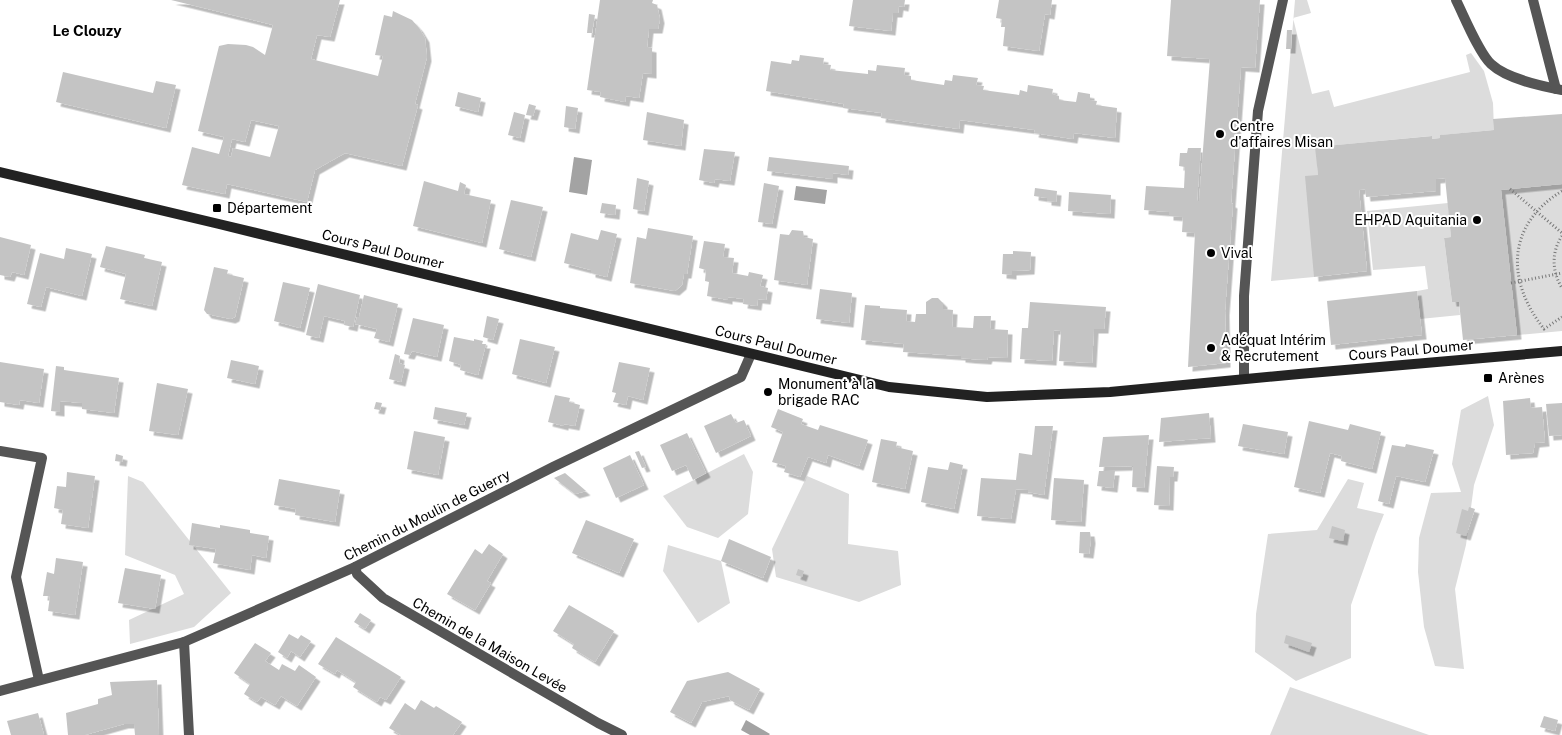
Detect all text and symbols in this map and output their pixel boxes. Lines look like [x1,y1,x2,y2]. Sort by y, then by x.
district label: Le Clouzy [52,22,122,39]
place label: Centre d'affaires Misan [1230,118,1333,150]
marker: Centre d'affaires Misan [1214,128,1226,140]
place label: Département [227,200,312,216]
marker: Département [211,202,223,214]
place label: EHPAD Aquitania [1354,212,1467,228]
marker: EHPAD Aquitania [1471,214,1483,226]
street label: Cours Paul Doumer [320,226,446,272]
place label: Vival [1221,245,1253,261]
marker: Vival [1205,247,1217,259]
street label: Cours Paul Doumer [713,322,839,368]
place label: Adéquat Intérim & Recrutement [1221,332,1326,364]
street label: Cours Paul Doumer [1348,337,1474,363]
marker: Adéquat Intérim & Recrutement [1205,342,1217,354]
place label: Arènes [1498,370,1544,386]
marker: Arènes [1482,372,1494,384]
place label: Monument à la brigade RAC [778,376,874,408]
marker: Monument à la brigade RAC [762,386,774,398]
street label: Chemin du Moulin de Guerry [341,466,513,564]
street label: Chemin de la Maison Levée [410,594,570,696]

